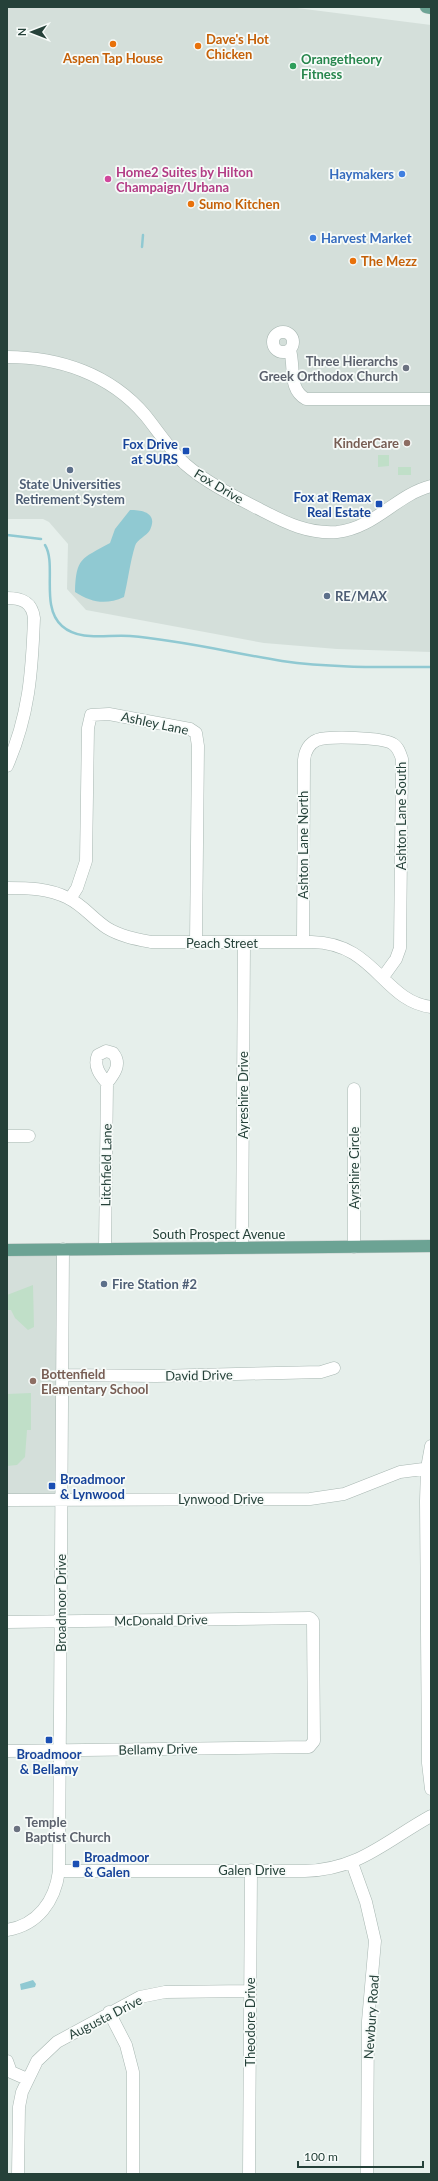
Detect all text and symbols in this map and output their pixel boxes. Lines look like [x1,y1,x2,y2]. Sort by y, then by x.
north arrow [12,12,52,52]
text: N [15,28,28,36]
place label: Dave's Hot Chicken [206,31,269,62]
marker: Aspen Tap House [108,39,118,49]
marker: Dave's Hot Chicken [193,41,203,51]
place label: Aspen Tap House [62,50,163,66]
place label: Orangetheory Fitness [301,51,382,82]
marker: Orangetheory Fitness [288,61,298,71]
place label: Home2 Suites by Hilton Champaign/Urbana [116,164,253,195]
place label: Haymakers [329,166,394,182]
marker: Haymakers [397,169,407,179]
marker: Home2 Suites by Hilton Champaign/Urbana [103,174,113,184]
place label: Sumo Kitchen [199,196,280,212]
marker: Sumo Kitchen [186,199,196,209]
place label: Harvest Market [321,230,412,246]
marker: Harvest Market [308,233,318,243]
place label: The Mezz [361,253,417,269]
marker: The Mezz [348,256,358,266]
place label: Three Hierarchs Greek Orthodox Church [259,353,398,384]
marker: Three Hierarchs Greek Orthodox Church [401,363,411,373]
place label: KinderCare [333,435,399,451]
place label: Fox Drive at SURS [123,436,178,467]
marker: KinderCare [402,438,412,448]
marker: Fox Drive at SURS [181,446,191,456]
marker: State Universities Retirement System [65,465,75,475]
street label: Fox Drive [191,465,247,507]
place label: State Universities Retirement System [15,476,125,507]
place label: Fox at Remax Real Estate [293,489,371,520]
marker: Fox at Remax Real Estate [374,499,384,509]
place label: RE/MAX [335,588,387,604]
marker: RE/MAX [322,591,332,601]
street label: Ashley Lane [120,708,190,738]
street label: Ashton Lane South [393,762,409,870]
street label: Ashton Lane North [295,791,311,899]
street label: Peach Street [186,935,258,951]
street label: Ayreshire Drive [235,1051,251,1139]
street label: Litchfield Lane [97,1123,115,1207]
street label: Ayrshire Circle [346,1127,362,1209]
street label: South Prospect Avenue [153,1226,286,1242]
place label: Fire Station #2 [112,1276,197,1292]
marker: Fire Station #2 [99,1279,109,1289]
place label: Bottenfield Elementary School [41,1366,149,1397]
street label: David Drive [165,1366,233,1384]
marker: Bottenfield Elementary School [28,1376,38,1386]
place label: Broadmoor & Lynwood [60,1471,125,1502]
marker: Broadmoor & Lynwood [47,1481,57,1491]
street label: Lynwood Drive [178,1491,264,1507]
street label: Broadmoor Drive [53,1554,69,1652]
street label: McDonald Drive [114,1611,208,1629]
marker: Broadmoor & Bellamy [44,1735,54,1745]
street label: Bellamy Drive [118,1740,198,1758]
place label: Broadmoor & Bellamy [16,1746,82,1777]
place label: Temple Baptist Church [25,1814,111,1845]
marker: Temple Baptist Church [12,1824,22,1834]
place label: Broadmoor & Galen [84,1849,149,1880]
marker: Broadmoor & Galen [71,1859,81,1869]
street label: Galen Drive [218,1862,286,1878]
street label: Newbury Road [360,1974,382,2060]
street label: Theodore Drive [242,1977,258,2067]
street label: Augusta Drive [65,1991,145,2043]
scale bar [298,2143,423,2169]
text: 100 m [304,2149,338,2164]

